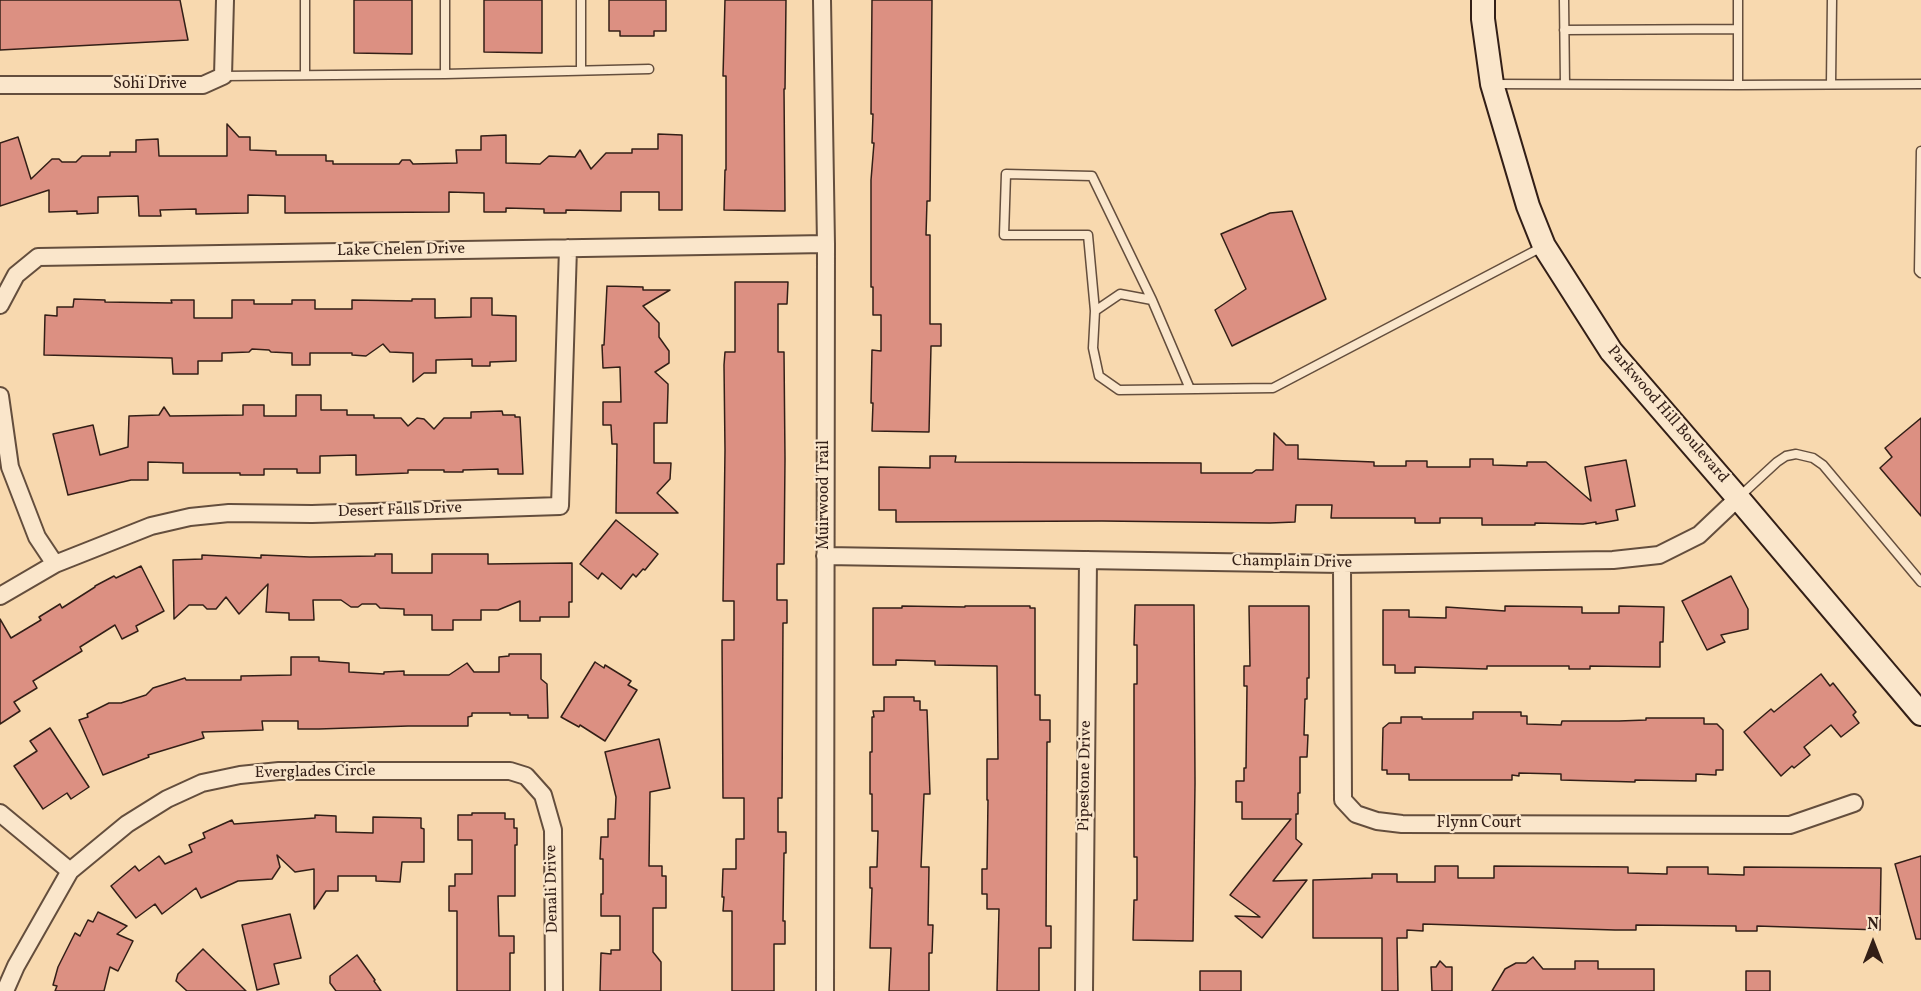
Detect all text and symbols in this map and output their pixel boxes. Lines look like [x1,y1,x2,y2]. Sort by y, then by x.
street label: Sohi Drive [113,75,187,95]
street label: Lake Chelen Drive [337,240,465,262]
street label: Parkwood Hill Boulevard [1602,342,1732,488]
street label: Muirwood Trail [815,440,835,550]
street label: Desert Falls Drive [338,499,462,523]
street label: Champlain Drive [1232,552,1352,574]
street label: Pipestone Drive [1075,720,1097,832]
street label: Everglades Circle [254,762,376,784]
street label: Flynn Court [1436,814,1522,834]
street label: Denali Drive [543,845,563,933]
north arrow [1843,913,1903,973]
text: N [1867,914,1879,936]

